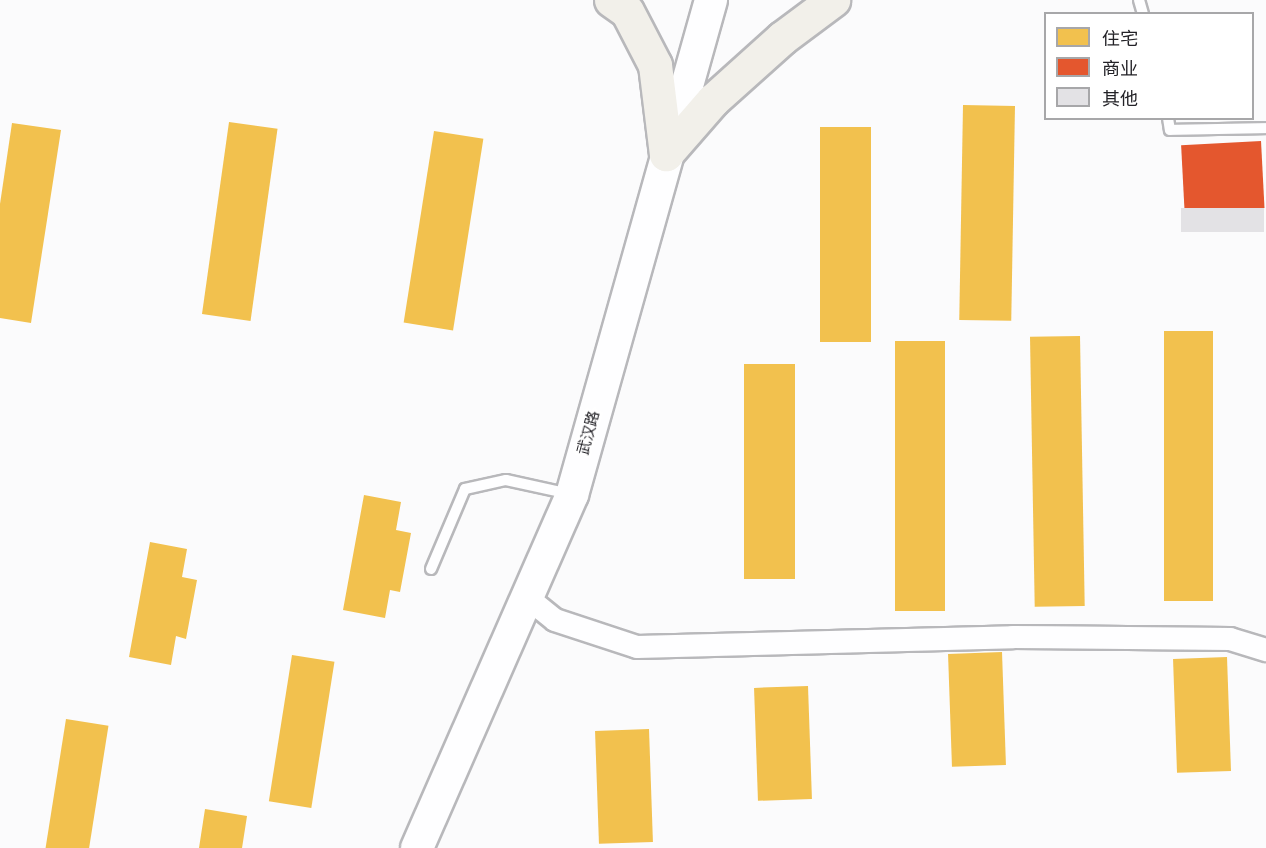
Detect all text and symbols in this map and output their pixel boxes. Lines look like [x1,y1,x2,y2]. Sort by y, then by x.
legend [1044,12,1254,120]
text: 住宅 [1102,28,1138,50]
text: 商业 [1102,58,1138,80]
text: 其他 [1102,88,1138,110]
street label: 武汉路 [574,409,604,457]

